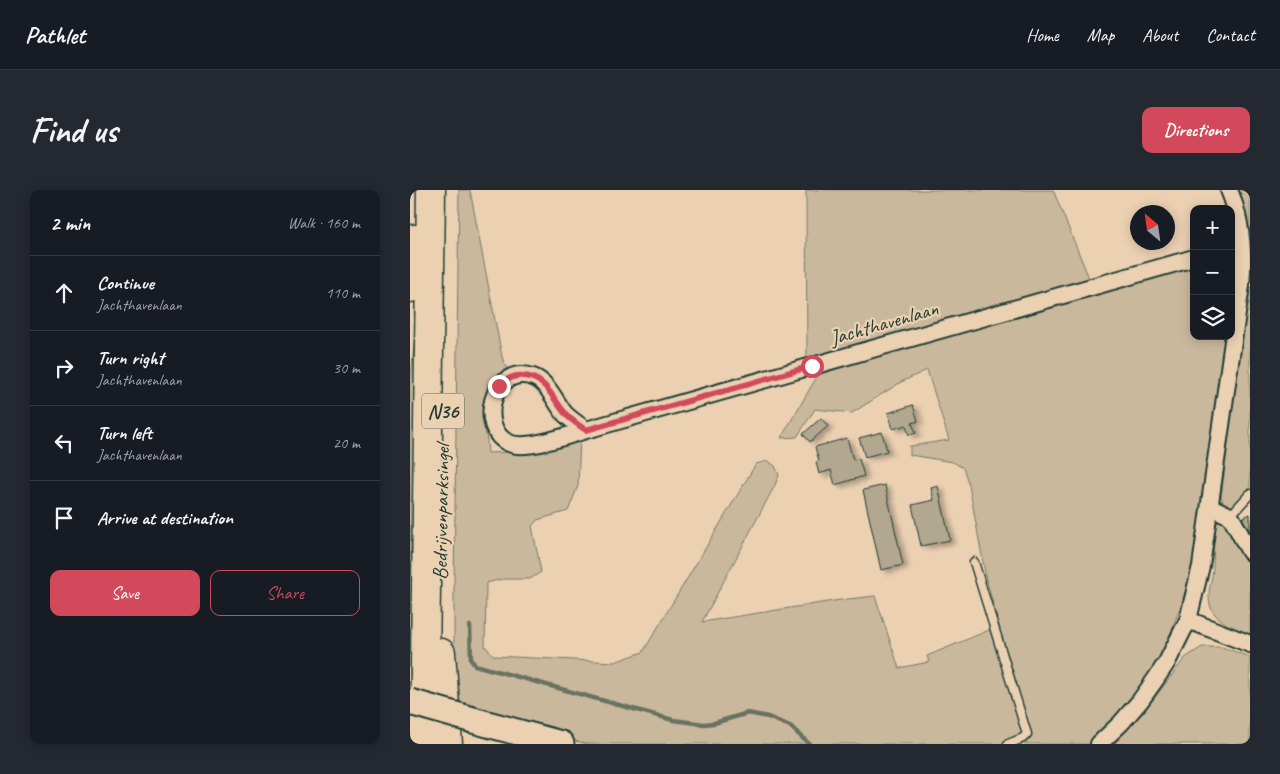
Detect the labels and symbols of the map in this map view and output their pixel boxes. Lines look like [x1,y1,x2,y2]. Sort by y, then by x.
north arrow [1130,205,1175,250]
street label: Jachthavenlaan [826,295,942,351]
route start [801,355,824,378]
route end [488,375,511,398]
road number: N36 [422,394,464,428]
street label: Bedrijvenparksingel [427,440,455,580]

